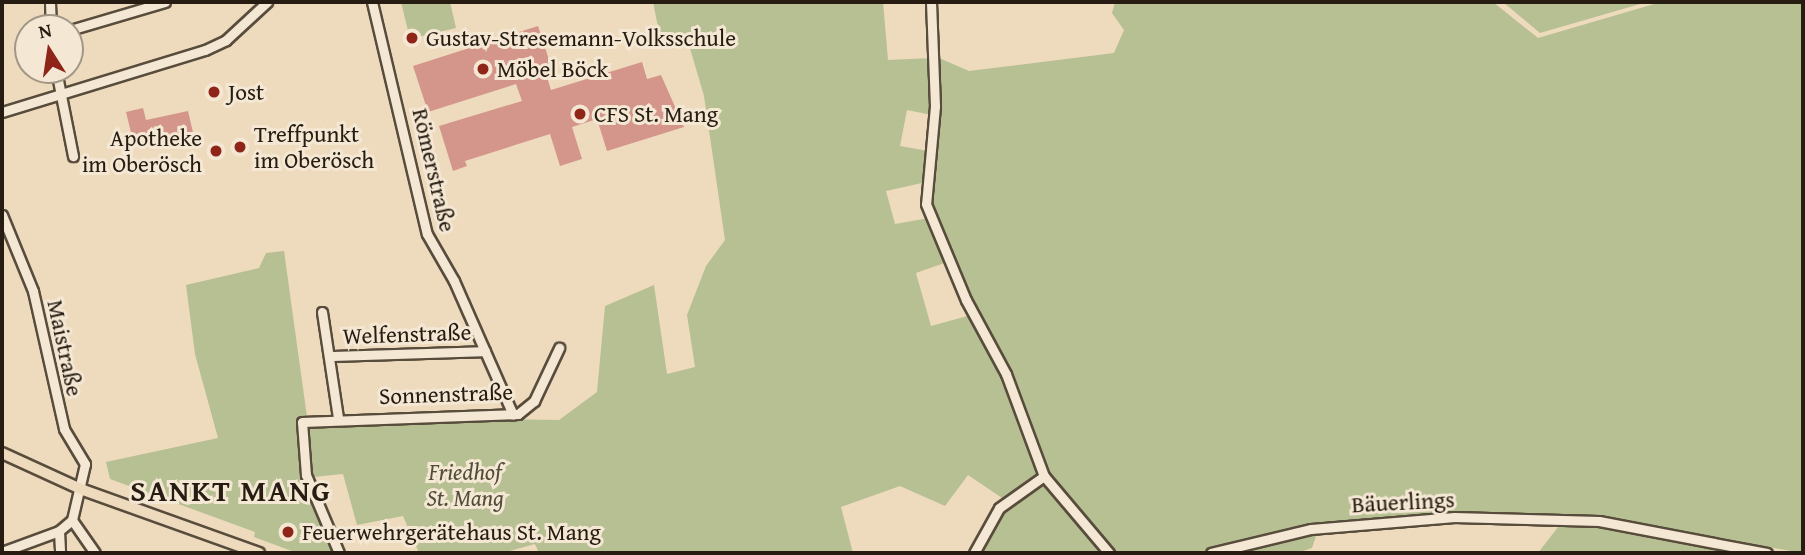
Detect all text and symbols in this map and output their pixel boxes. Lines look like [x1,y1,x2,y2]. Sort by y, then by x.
north arrow [14,14,84,84]
text: N [36,15,54,45]
place label: Gustav-Stresemann-Volksschule [426,24,736,52]
marker: Gustav-Stresemann-Volksschule [404,30,420,46]
place label: Möbel Böck [497,55,608,83]
marker: Möbel Böck [475,61,491,77]
place label: Jost [228,78,264,106]
marker: Jost [206,84,222,100]
place label: CFS St. Mang [594,100,718,128]
street label: Römerstraße [406,106,462,234]
marker: CFS St. Mang [572,106,588,122]
place label: Treffpunkt im Oberösch [254,120,374,174]
place label: Apotheke im Oberösch [82,124,202,178]
marker: Treffpunkt im Oberösch [232,139,248,155]
marker: Apotheke im Oberösch [208,143,224,159]
street label: Maistraße [41,297,89,399]
street label: Welfenstraße [342,318,472,350]
street label: Sonnenstraße [378,378,514,410]
park label: Friedhof St. Mang [426,458,504,512]
district label: SANKT MANG [132,472,330,508]
street label: Bäuerlings [1351,486,1455,518]
place label: Feuerwehrgerätehaus St. Mang [302,518,601,546]
marker: Feuerwehrgerätehaus St. Mang [280,524,296,540]

